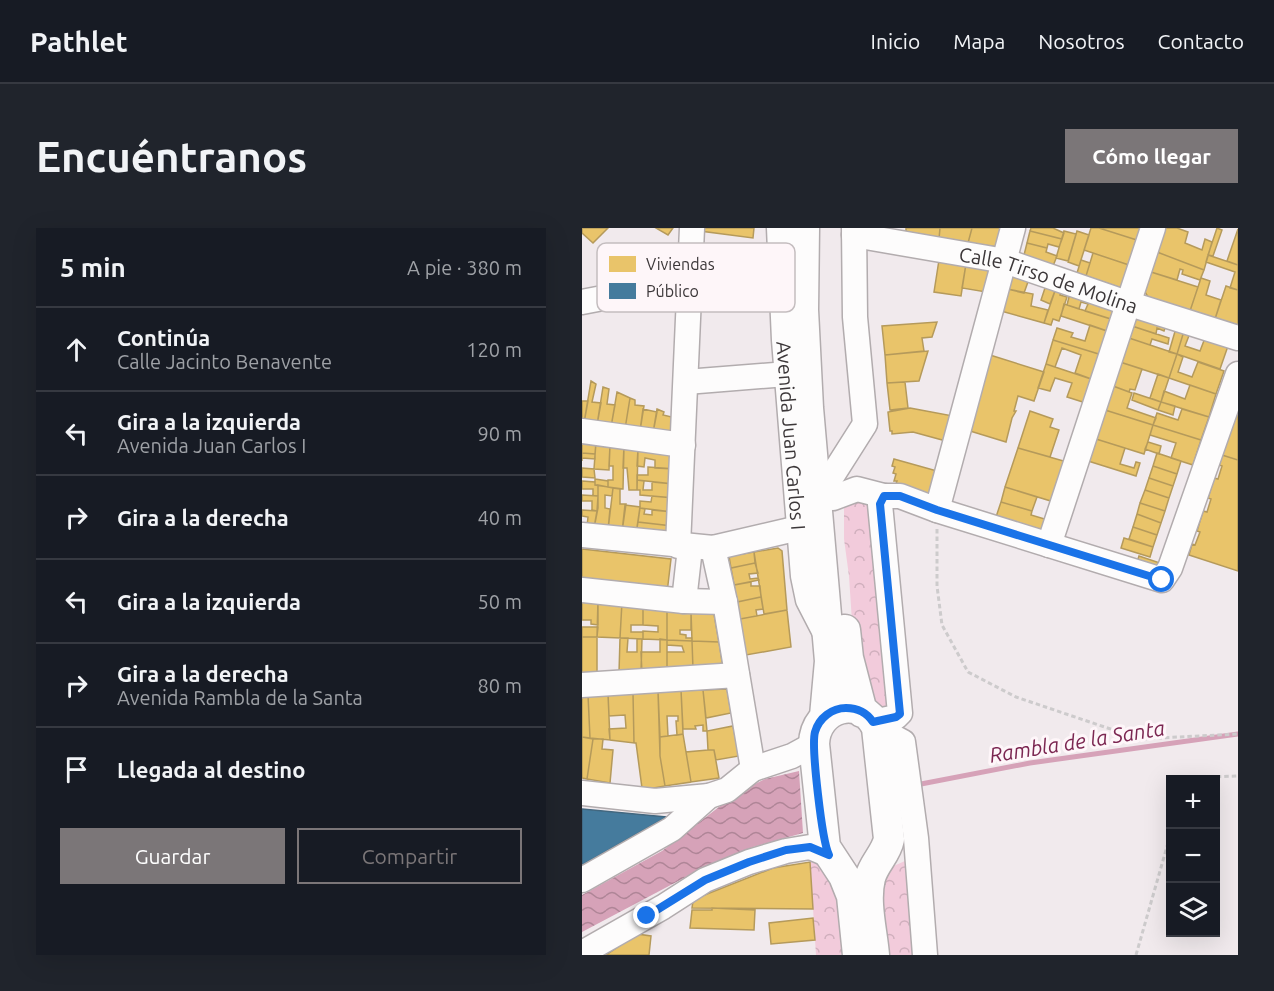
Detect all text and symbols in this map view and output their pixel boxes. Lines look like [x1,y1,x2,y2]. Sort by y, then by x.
text: Pathlet [30,26,128,57]
text: Inicio [871,29,920,53]
text: Mapa [953,29,1005,53]
text: Nosotros [1038,29,1125,53]
text: Contacto [1158,29,1244,53]
button: Cómo llegar [1065,129,1238,183]
text: Encuéntranos [36,133,307,180]
street label: Calle Tirso de Molina [958,242,1141,317]
legend [597,243,795,312]
text: 5 min [60,253,126,282]
text: Viviendas [646,255,715,273]
text: A pie · 380 m [407,256,522,279]
text: Público [646,282,699,300]
text: Continúa [117,325,210,350]
icon: ahead [60,333,93,366]
text: 120 m [466,338,522,361]
street label: Avenida Juan Carlos I [773,340,811,531]
text: Calle Jacinto Benavente [117,350,332,373]
text: Gira a la izquierda [117,409,301,434]
icon: left [60,417,93,450]
text: 90 m [478,422,522,445]
text: Avenida Juan Carlos I [117,434,306,457]
icon: right [60,501,93,534]
text: Gira a la derecha [117,505,289,530]
text: 40 m [478,506,522,529]
route start [1148,566,1174,592]
icon: left [60,585,93,618]
text: Gira a la izquierda [117,589,301,614]
text: 50 m [478,590,522,613]
text: Gira a la derecha [117,661,289,686]
icon: right [60,669,93,702]
text: 80 m [478,674,522,697]
text: Avenida Rambla de la Santa [117,686,363,709]
water label: Rambla de la Santa [988,715,1166,767]
icon: arrive [60,753,93,786]
text: Llegada al destino [117,757,305,782]
map controls [1166,775,1220,937]
button: + [1166,775,1220,829]
button: Guardar [60,828,285,884]
button: Compartir [297,828,522,884]
button: − [1166,829,1220,883]
button: layers [1166,883,1220,937]
route end [633,902,659,928]

